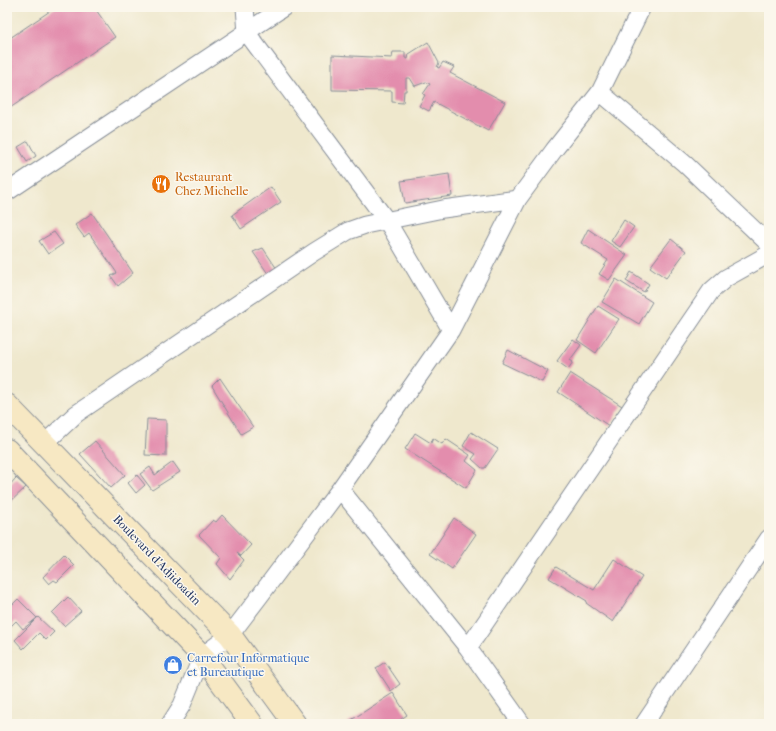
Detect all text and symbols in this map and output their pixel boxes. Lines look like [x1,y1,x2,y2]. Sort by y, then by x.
place label: Restaurant Chez Michelle [175,170,248,198]
restaurant icon: Restaurant Chez Michelle [150,173,172,195]
street label: Boulevard d'Adjidoadin [110,512,204,608]
place label: Carrefour Informatique et Bureautique [187,651,310,679]
shop icon: Carrefour Informatique et Bureautique [162,654,184,676]

